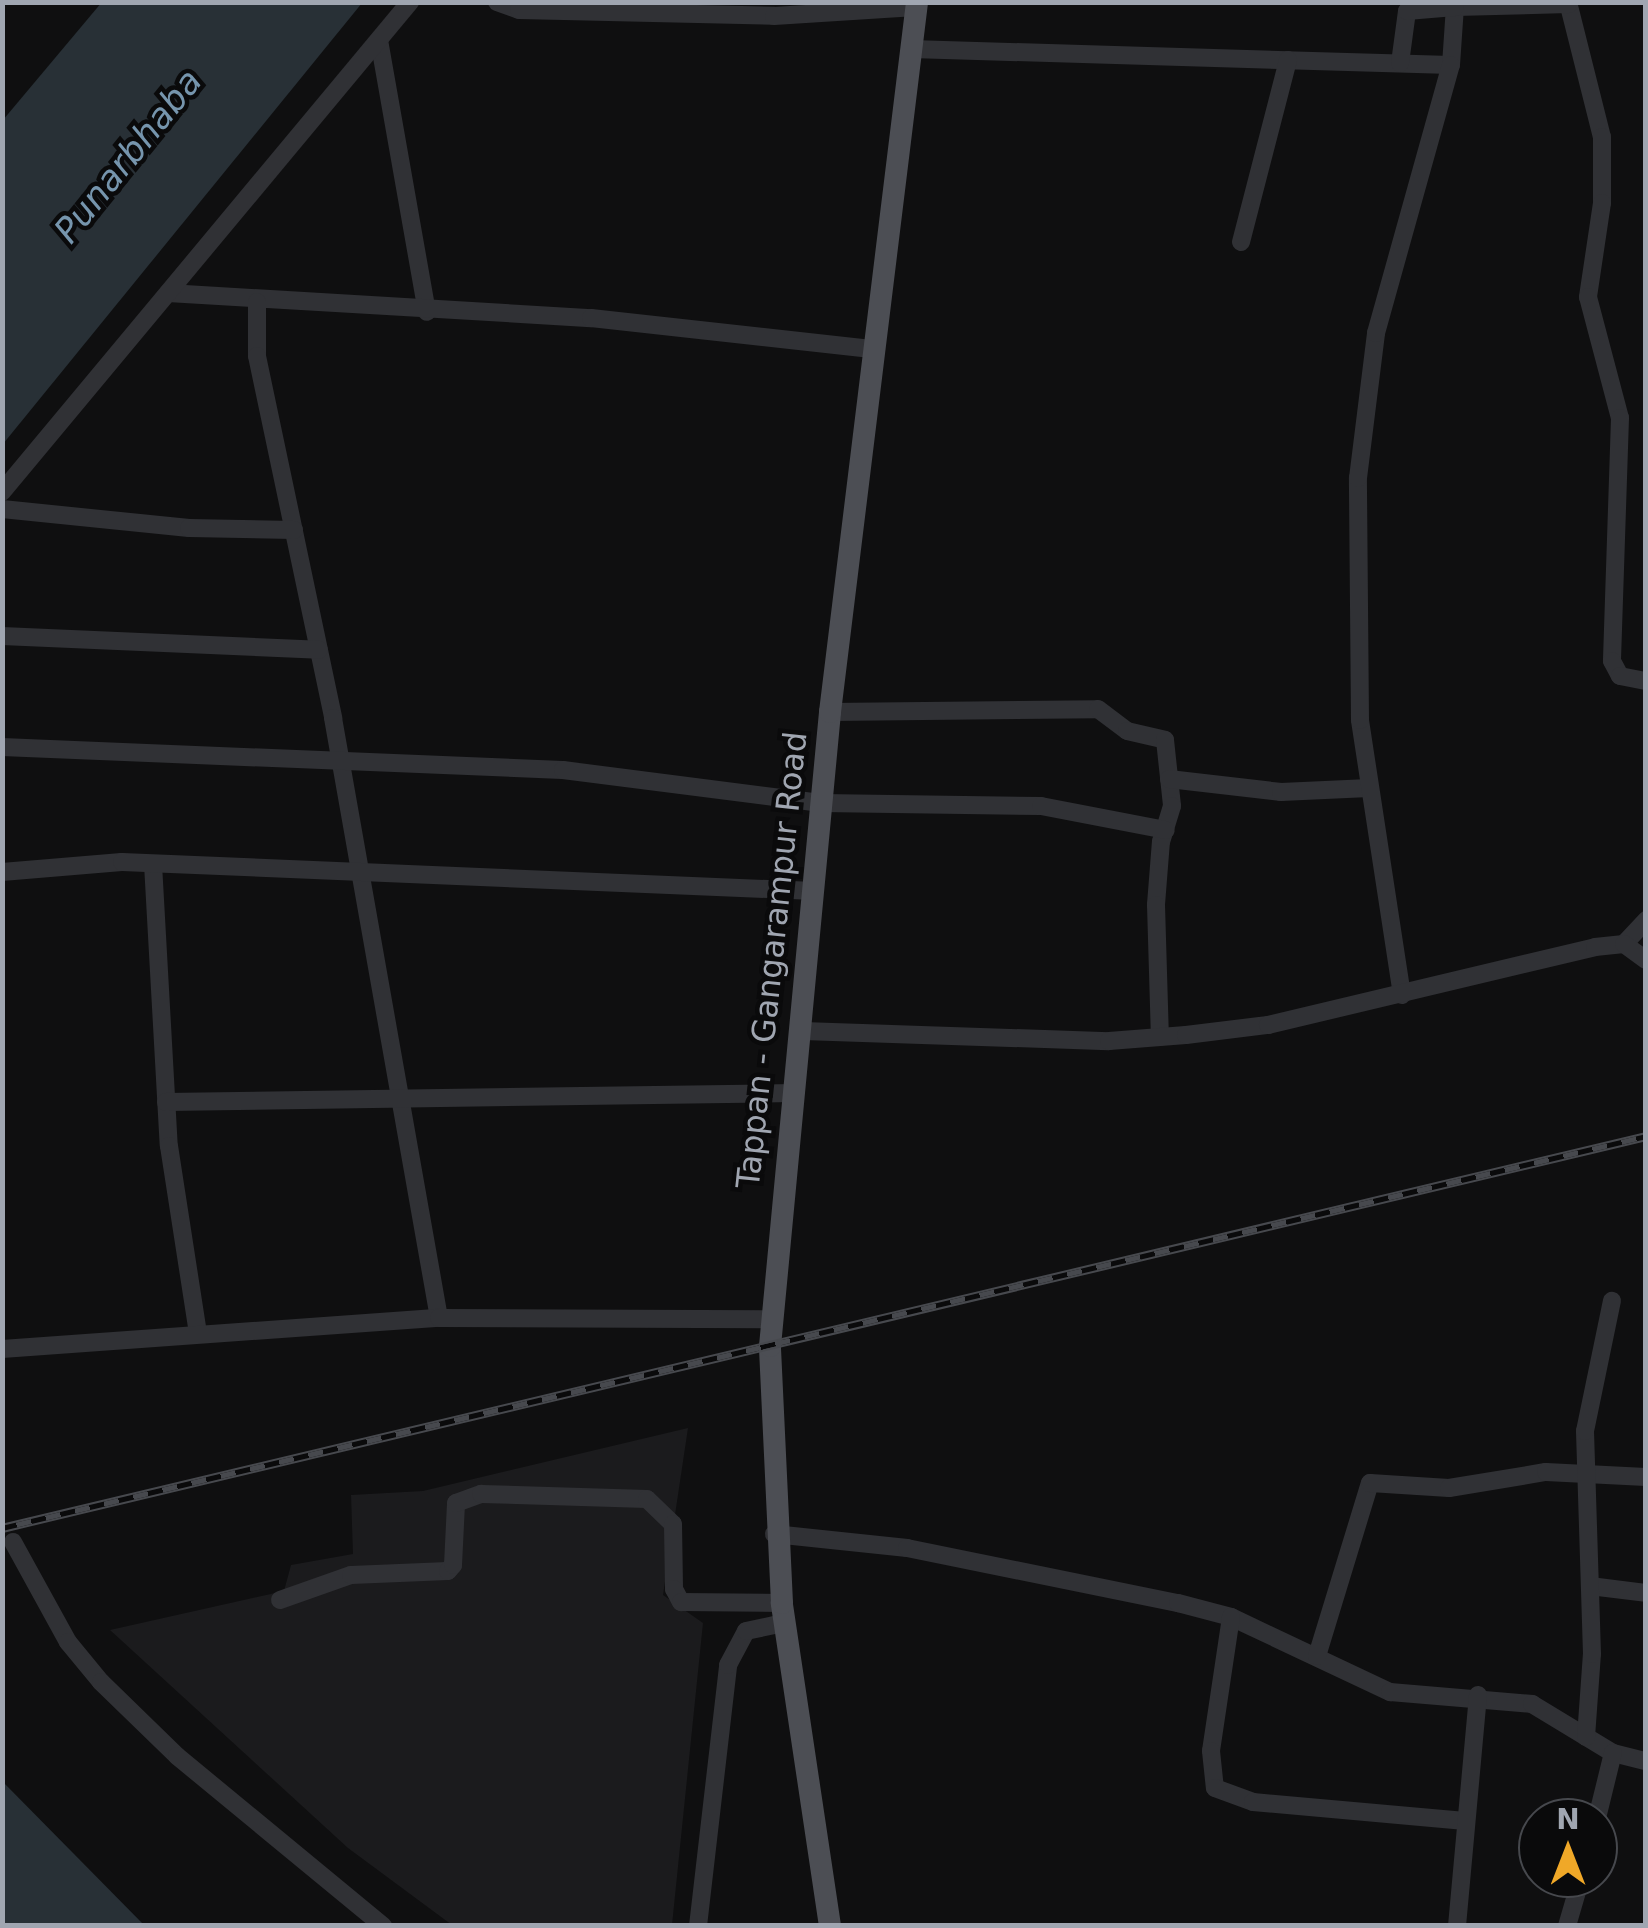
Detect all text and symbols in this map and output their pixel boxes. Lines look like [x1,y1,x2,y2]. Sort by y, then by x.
water label: Punarbhaba [45,61,211,251]
street label: Tappan - Gangarampur Road [729,730,815,1190]
north arrow [1518,1798,1618,1898]
text: N [1556,1803,1580,1836]

